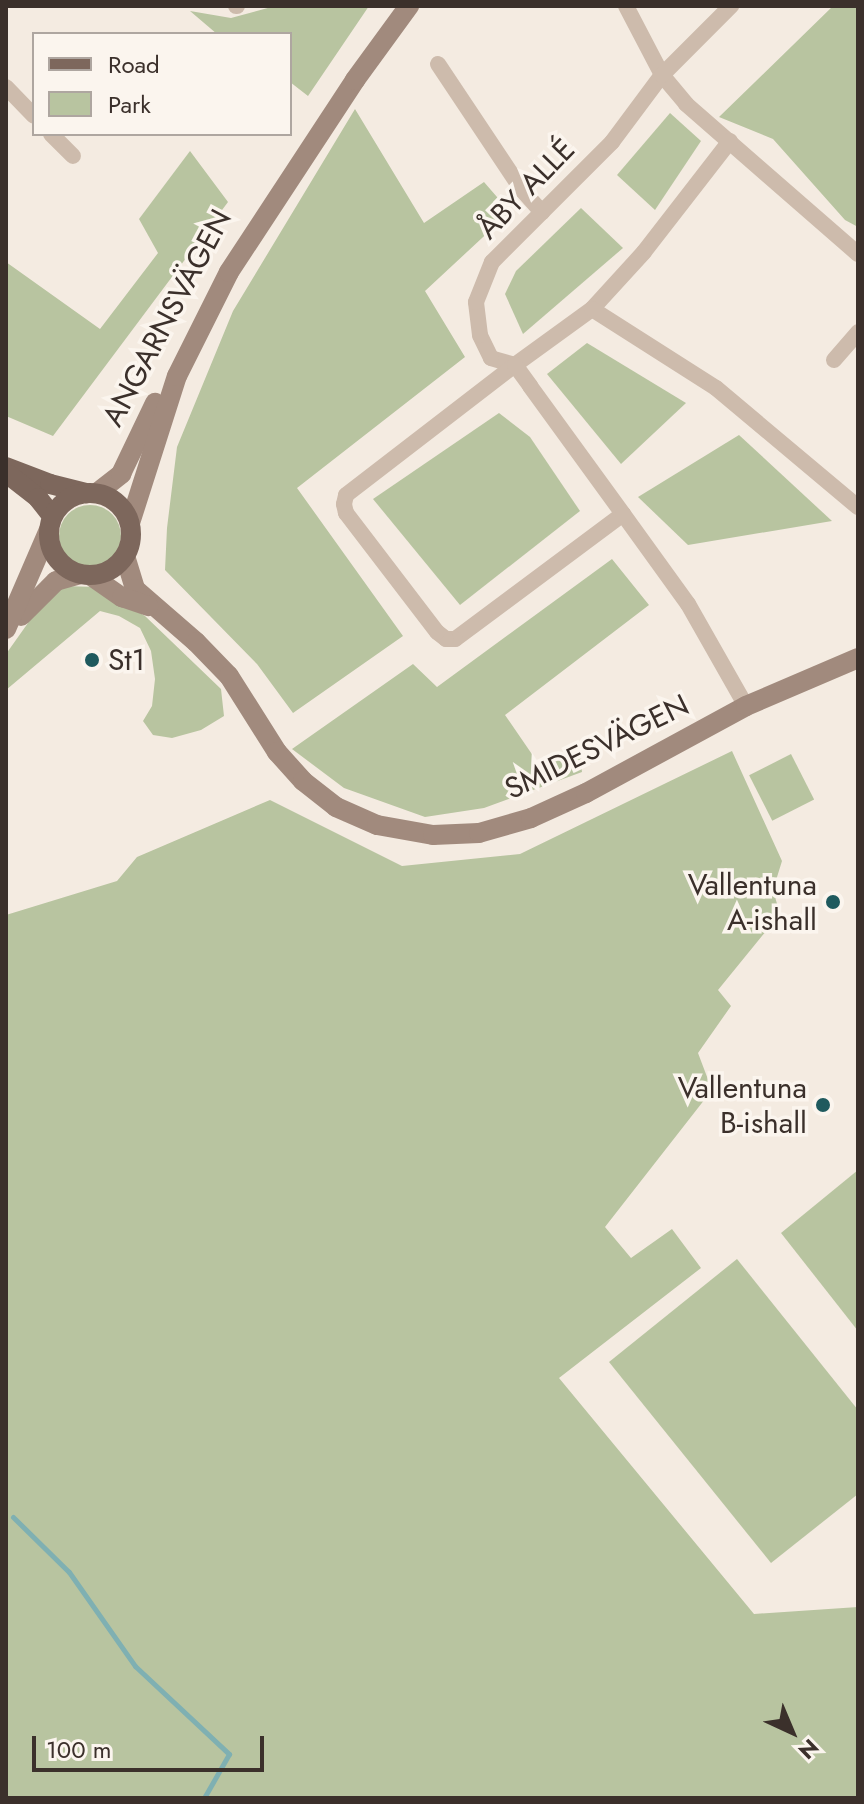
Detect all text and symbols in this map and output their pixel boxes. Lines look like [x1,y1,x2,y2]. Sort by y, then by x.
legend [32,32,292,136]
text: Road [108,47,160,82]
text: Park [108,87,151,122]
street label: ÅBY ALLÉ [470,132,582,246]
street label: ANGARNSVÄGEN [95,203,239,433]
place label: St1 [108,642,145,678]
marker: St1 [83,651,101,669]
street label: SMIDESVÄGEN [499,687,695,807]
place label: Vallentuna A-ishall [688,867,817,938]
marker: Vallentuna A-ishall [824,893,842,911]
place label: Vallentuna B-ishall [678,1070,807,1140]
marker: Vallentuna B-ishall [814,1096,832,1114]
north arrow [752,1692,832,1772]
scale bar [36,1720,268,1770]
text: 100 m [46,1732,112,1767]
text: N [791,1732,826,1767]

